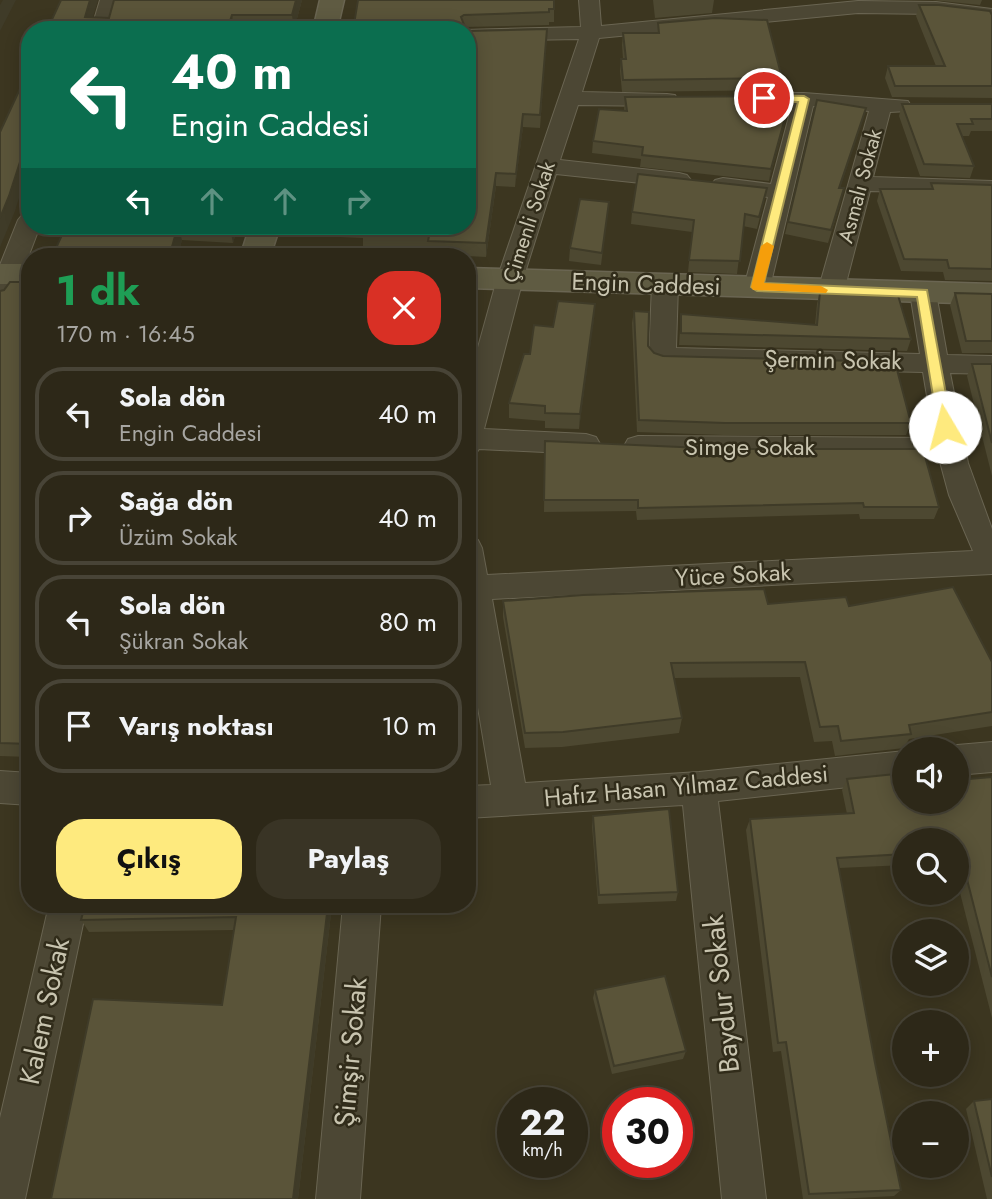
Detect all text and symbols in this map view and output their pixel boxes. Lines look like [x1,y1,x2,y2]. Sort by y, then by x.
text: 40 m [171,37,293,107]
icon: left [56,49,147,140]
pin [734,68,794,128]
icon: arrive [745,79,783,117]
text: Engin Caddesi [171,102,370,148]
street label: Asmalı Sokak [830,125,890,246]
street label: Çimenli Sokak [495,157,563,287]
icon: left [120,182,158,220]
icon: ahead [193,182,231,220]
icon: ahead [266,182,304,220]
icon: right [339,182,377,220]
text: 1 dk [56,260,140,321]
street label: Engin Caddesi [571,263,721,304]
button: close [367,271,441,345]
text: 170 m · 16:45 [56,317,195,351]
street label: Şermin Sokak [764,341,902,378]
text: Sola dön [119,378,226,416]
position arrow [908,390,982,464]
icon: left [60,395,98,433]
text: 40 m [378,395,437,433]
text: Engin Caddesi [119,416,262,450]
street label: Simge Sokak [685,429,816,464]
text: Sağa dön [119,482,233,520]
icon: right [60,499,98,537]
text: 40 m [378,499,437,537]
text: Üzüm Sokak [119,520,237,554]
street label: Yüce Sokak [674,554,792,595]
text: Sola dön [119,586,226,624]
icon: left [60,603,98,641]
text: 80 m [379,603,437,641]
text: Şükran Sokak [119,624,248,658]
icon: arrive [60,707,98,745]
text: Varış noktası [119,707,274,745]
text: 10 m [382,707,437,745]
map controls [892,737,969,1178]
button: sound [892,737,969,814]
street label: Hafız Hasan Yılmaz Caddesi [542,756,830,815]
button: Çıkış [56,819,242,899]
button: Paylaş [256,819,441,899]
button: search [892,828,969,905]
street label: Baydur Sokak [693,912,750,1075]
button: layers [892,919,969,996]
street label: Kalem Sokak [9,933,80,1088]
street label: Şimşir Sokak [324,975,378,1128]
button: + [892,1010,969,1087]
speed limit sign: 30 [602,1087,693,1178]
text: 22 [520,1098,565,1148]
button: − [892,1101,969,1178]
text: km/h [522,1137,563,1163]

